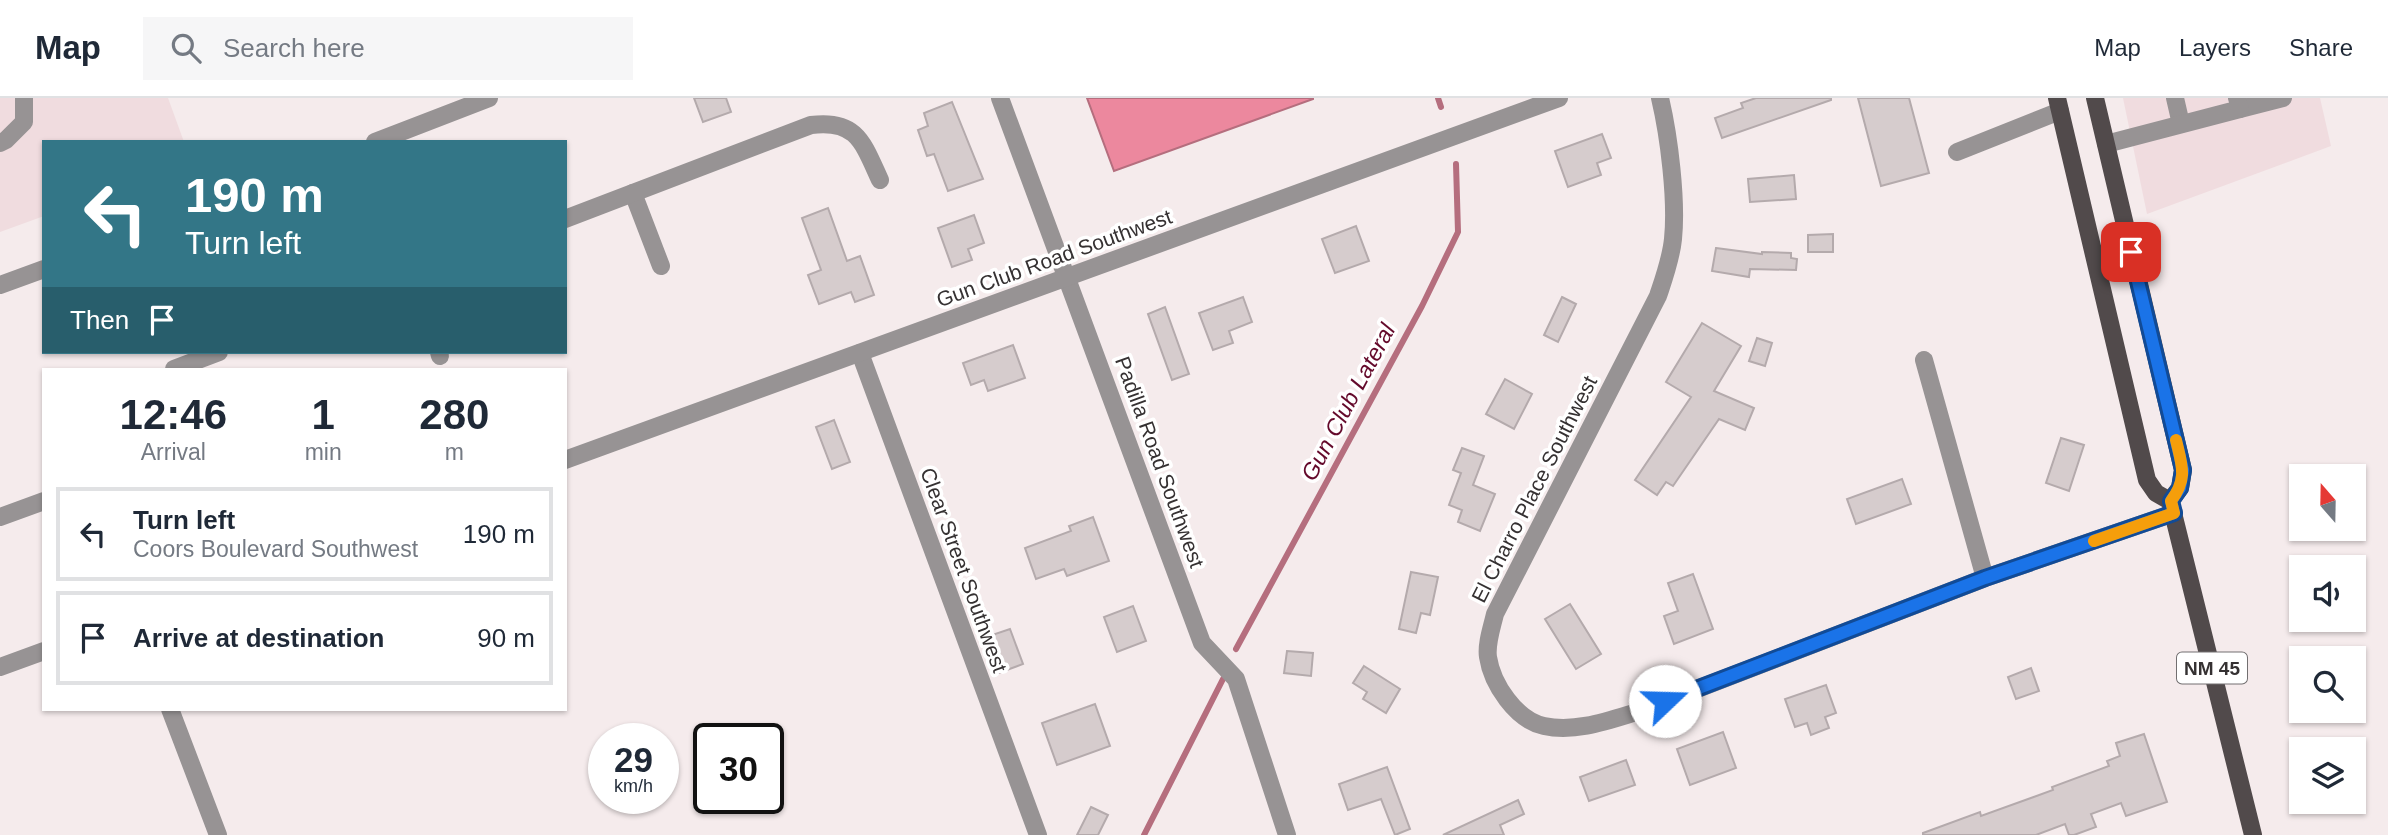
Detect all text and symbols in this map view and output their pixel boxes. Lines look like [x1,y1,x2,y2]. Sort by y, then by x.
search box [143,17,633,80]
text: Map [35,29,101,66]
icon: search [167,29,205,67]
text: Search here [223,33,365,63]
text: Map [2094,34,2141,61]
text: Layers [2179,34,2251,61]
text: Share [2289,34,2353,61]
icon: left [70,168,161,259]
text: 190 m [185,168,324,222]
street label: Gun Club Road Southwest [933,205,1175,311]
pin [2101,222,2161,282]
text: Turn left [185,225,301,261]
icon: arrive [2112,233,2150,271]
icon: arrive [143,301,181,339]
text: Then [70,305,129,335]
water label: Gun Club Lateral [1296,318,1401,485]
street label: Padilla Road Southwest [1111,353,1209,571]
street label: El Charro Place Southwest [1467,372,1601,606]
text: 12:46 [120,391,227,438]
text: 1 [311,391,335,438]
text: 280 [419,391,489,438]
text: Arrival [141,439,206,465]
text: min [305,439,342,465]
text: m [445,439,464,465]
north arrow [2289,464,2366,541]
map controls [2289,464,2366,814]
street label: Clear Street Southwest [916,465,1012,676]
text: Turn left [133,505,235,535]
icon: left [74,515,112,553]
text: 190 m [463,519,535,549]
text: Coors Boulevard Southwest [133,536,418,562]
button: sound [2289,555,2366,632]
icon: arrive [74,619,112,657]
text: Arrive at destination [133,623,384,653]
text: 90 m [477,623,535,653]
button: search [2289,646,2366,723]
road number: NM 45 [2177,652,2247,684]
position arrow [1628,664,1702,738]
speed limit sign: 30 [693,723,784,814]
button: layers [2289,737,2366,814]
text: 29 [614,740,653,779]
text: km/h [614,776,653,796]

